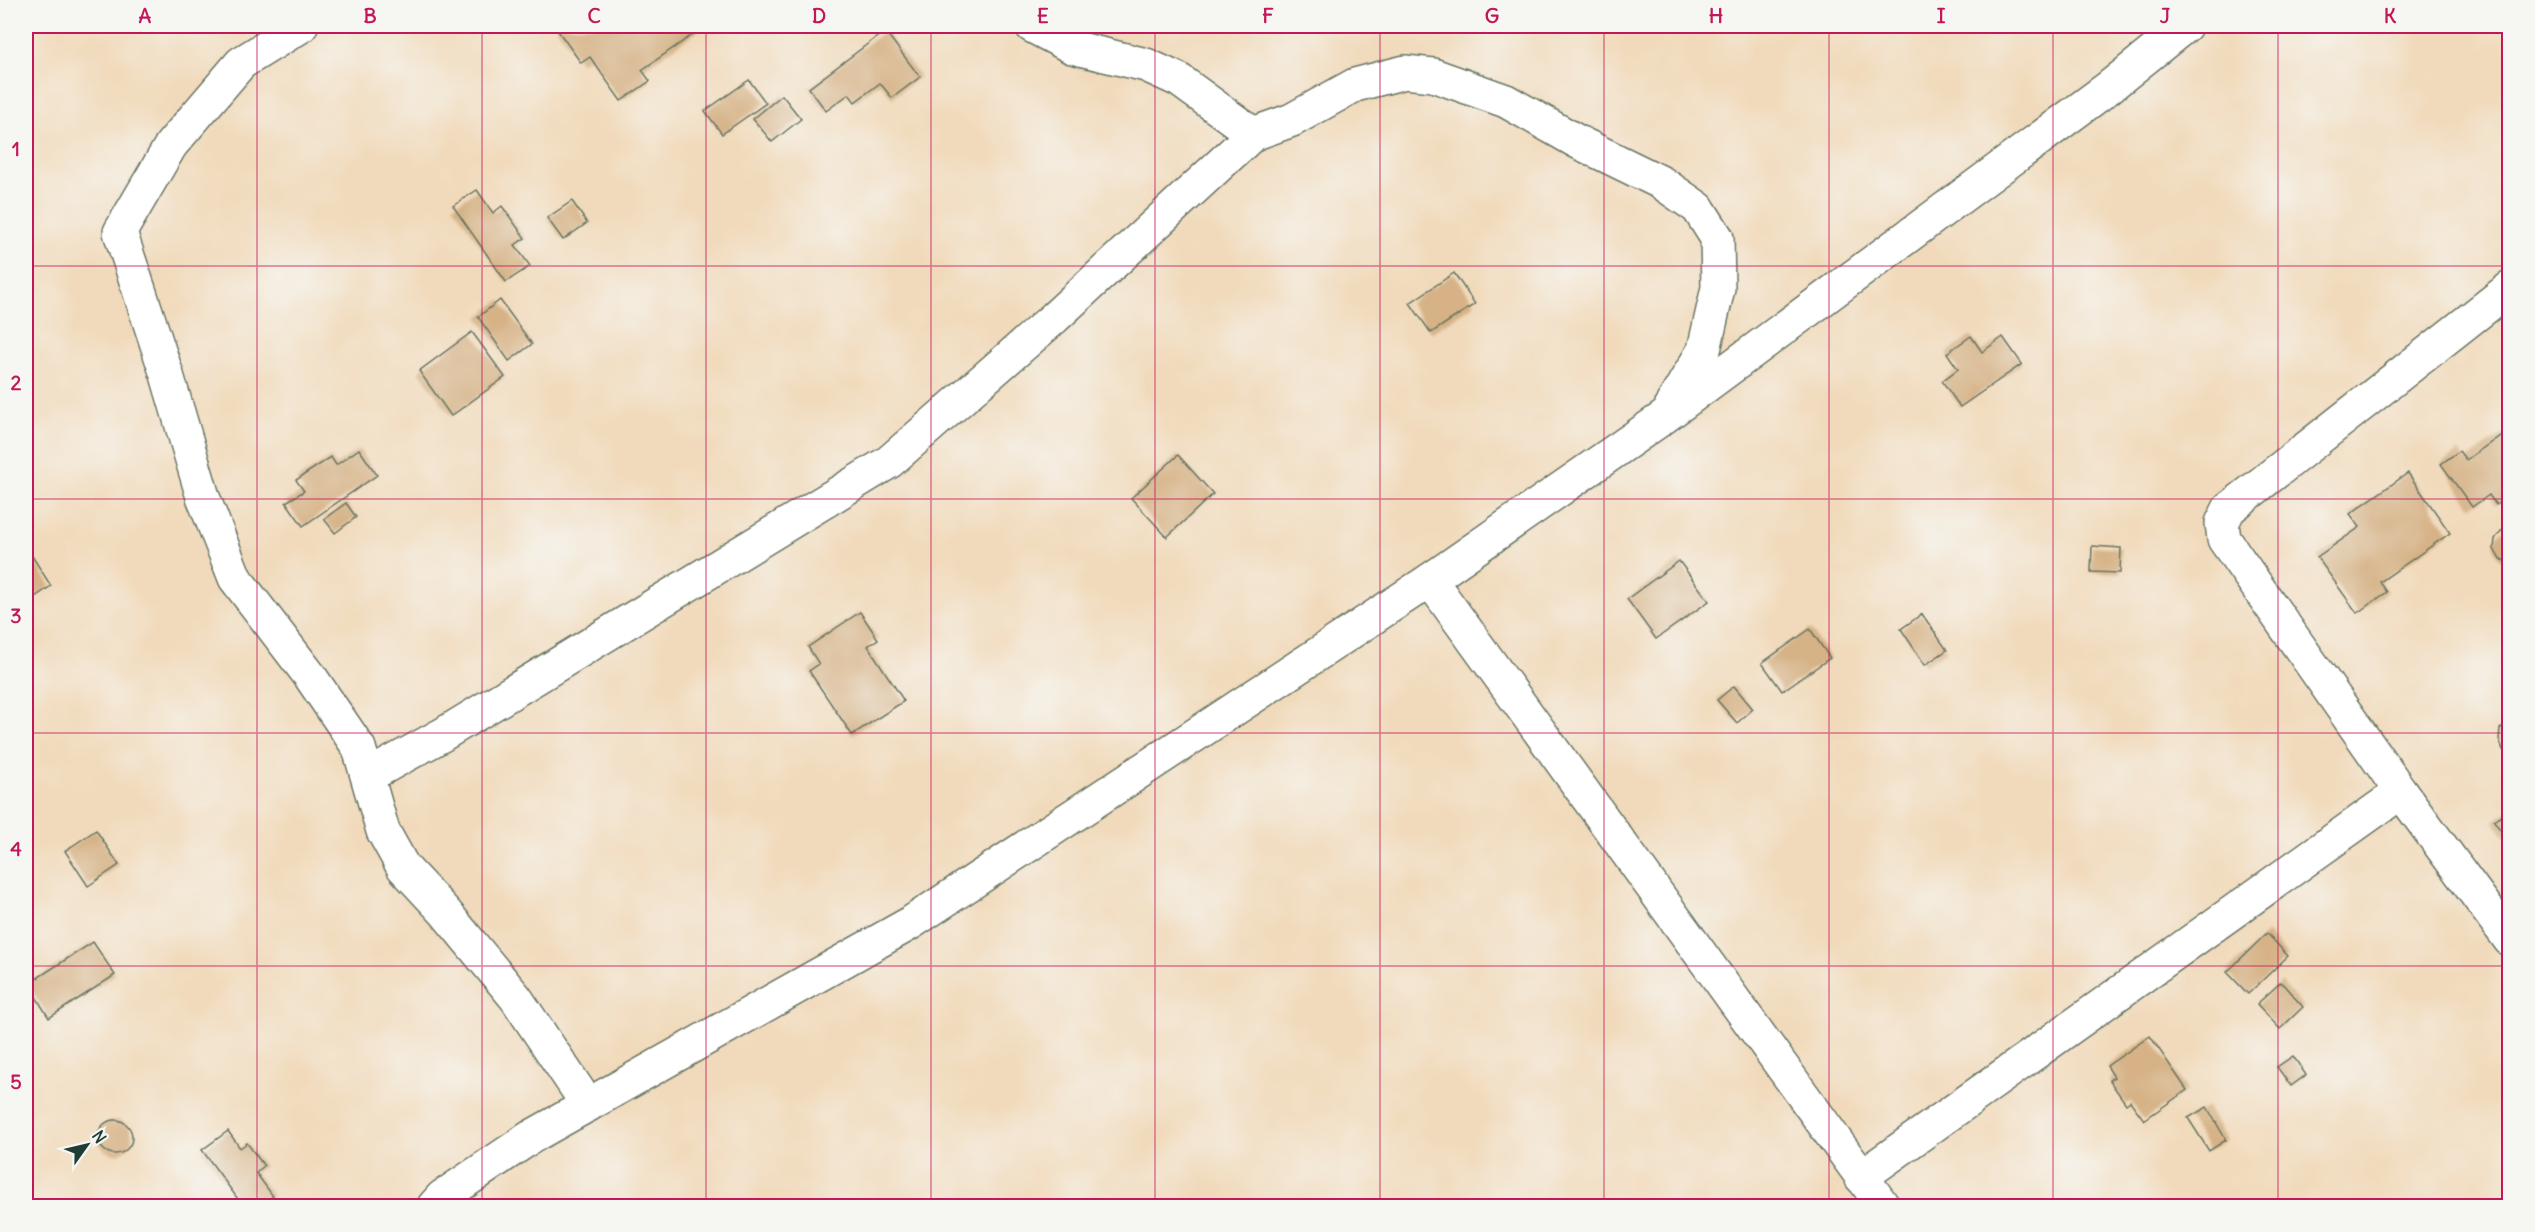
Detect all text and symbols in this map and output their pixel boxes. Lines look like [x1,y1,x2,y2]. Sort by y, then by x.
text: A [139,3,152,28]
text: B [363,3,377,28]
text: C [587,3,601,28]
text: D [812,3,826,28]
text: E [1037,3,1049,28]
text: F [1262,3,1274,28]
text: G [1485,3,1499,28]
text: H [1709,3,1723,28]
text: I [1937,3,1946,28]
text: J [2160,3,2171,28]
text: K [2384,3,2397,28]
text: 1 [12,136,20,161]
text: 2 [11,370,22,395]
text: 3 [10,603,22,628]
text: 4 [10,836,22,861]
text: 5 [10,1069,22,1094]
north arrow [57,1115,117,1175]
text: N [88,1126,111,1147]

